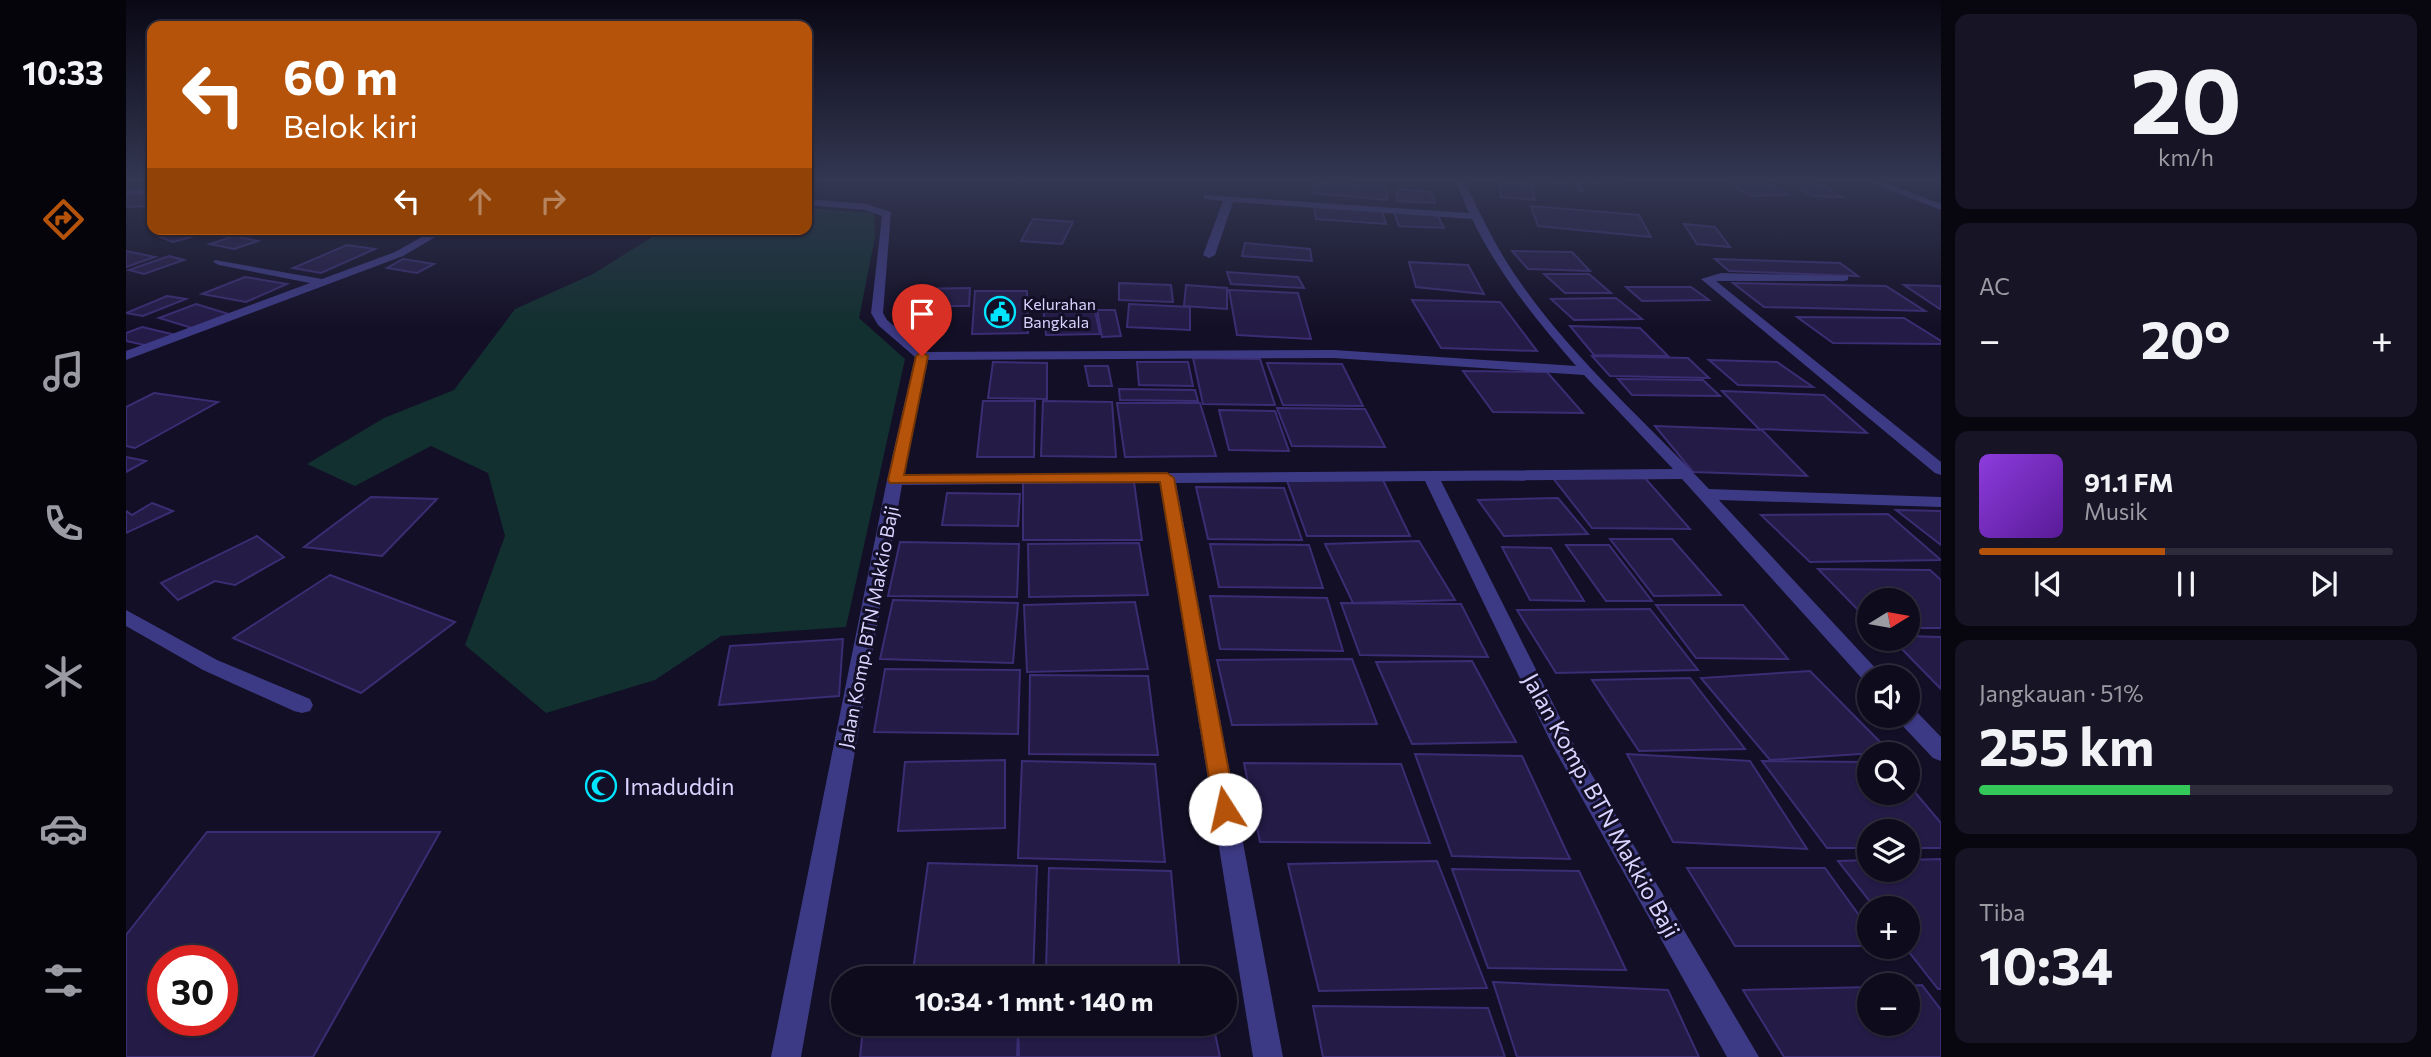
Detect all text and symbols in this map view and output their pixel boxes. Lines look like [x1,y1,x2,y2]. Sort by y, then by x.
text: 20 [2130,41,2242,153]
text: 60 m [283,45,398,105]
icon: left [168,49,259,140]
text: 10:33 [22,52,104,92]
text: Belok kiri [283,105,418,145]
text: km/h [2158,143,2214,171]
icon: left [388,182,426,220]
icon: ahead [461,182,499,220]
icon: right [534,182,572,220]
icon: directions [39,195,88,244]
text: AC [1979,272,2010,300]
pin [892,284,952,356]
place label: Kelurahan Bangkala [1023,294,1096,331]
icon: arrive [903,295,941,333]
public building icon: Kelurahan Bangkala [983,295,1017,329]
text: 20° [2141,306,2231,370]
text: − [1979,315,2001,362]
text: + [2371,315,2393,362]
icon: music [39,347,88,396]
text: 91.1 FM [2084,466,2174,497]
text: Musik [2084,497,2148,525]
icon: phone [39,499,88,548]
street label: Jalan Komp. BTN Makkio Baji [833,504,903,750]
icon: previous [2029,565,2067,603]
icon: pause [2167,565,2205,603]
icon: next [2305,565,2343,603]
north arrow [1857,588,1920,651]
map controls [1857,588,1920,1036]
icon: climate [39,652,88,701]
button: sound [1857,665,1920,728]
street label: Jalan Komp. BTN Makkio Baji [1517,668,1687,942]
text: Jangkauan · 51% [1979,679,2143,707]
text: 255 km [1979,713,2154,777]
button: search [1857,742,1920,805]
mosque icon: Imaduddin [584,769,618,803]
place label: Imaduddin [624,772,734,800]
position arrow [1188,772,1262,846]
icon: car [39,804,88,853]
button: layers [1857,819,1920,882]
button: + [1857,896,1920,959]
text: Tiba [1979,898,2025,926]
text: 10:34 [1979,932,2113,996]
speed limit sign: 30 [147,945,238,1036]
icon: filters [39,956,88,1005]
button: − [1857,973,1920,1036]
text: 10:34 · 1 mnt · 140 m [915,985,1153,1016]

